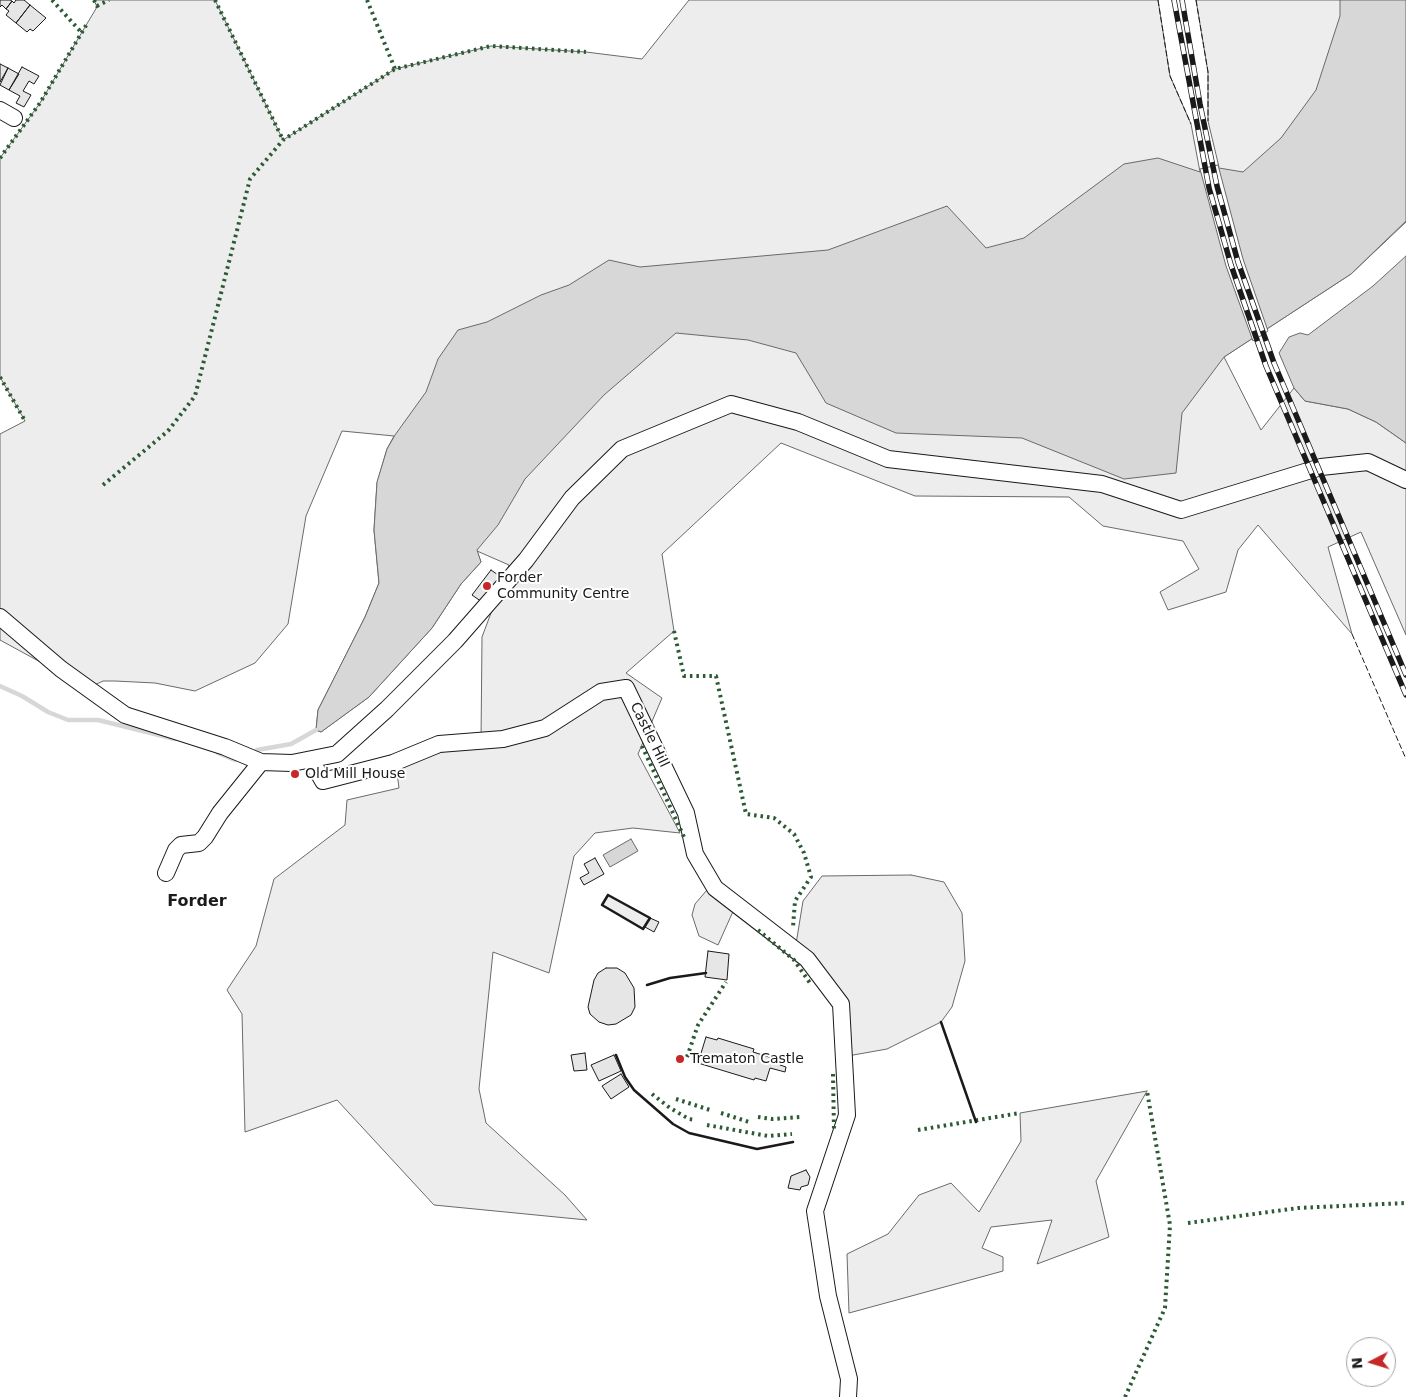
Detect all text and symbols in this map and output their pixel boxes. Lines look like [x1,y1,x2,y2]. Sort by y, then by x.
place label: Forder Community Centre [497,570,629,602]
marker: Forder Community Centre [481,580,493,592]
street label: Castle Hill [626,700,672,770]
place label: Old Mill House [305,766,405,782]
marker: Old Mill House [289,768,301,780]
district label: Forder [167,892,227,912]
place label: Trematon Castle [690,1051,804,1067]
marker: Trematon Castle [674,1053,686,1065]
north arrow [1346,1337,1396,1387]
text: N [1349,1357,1366,1370]

